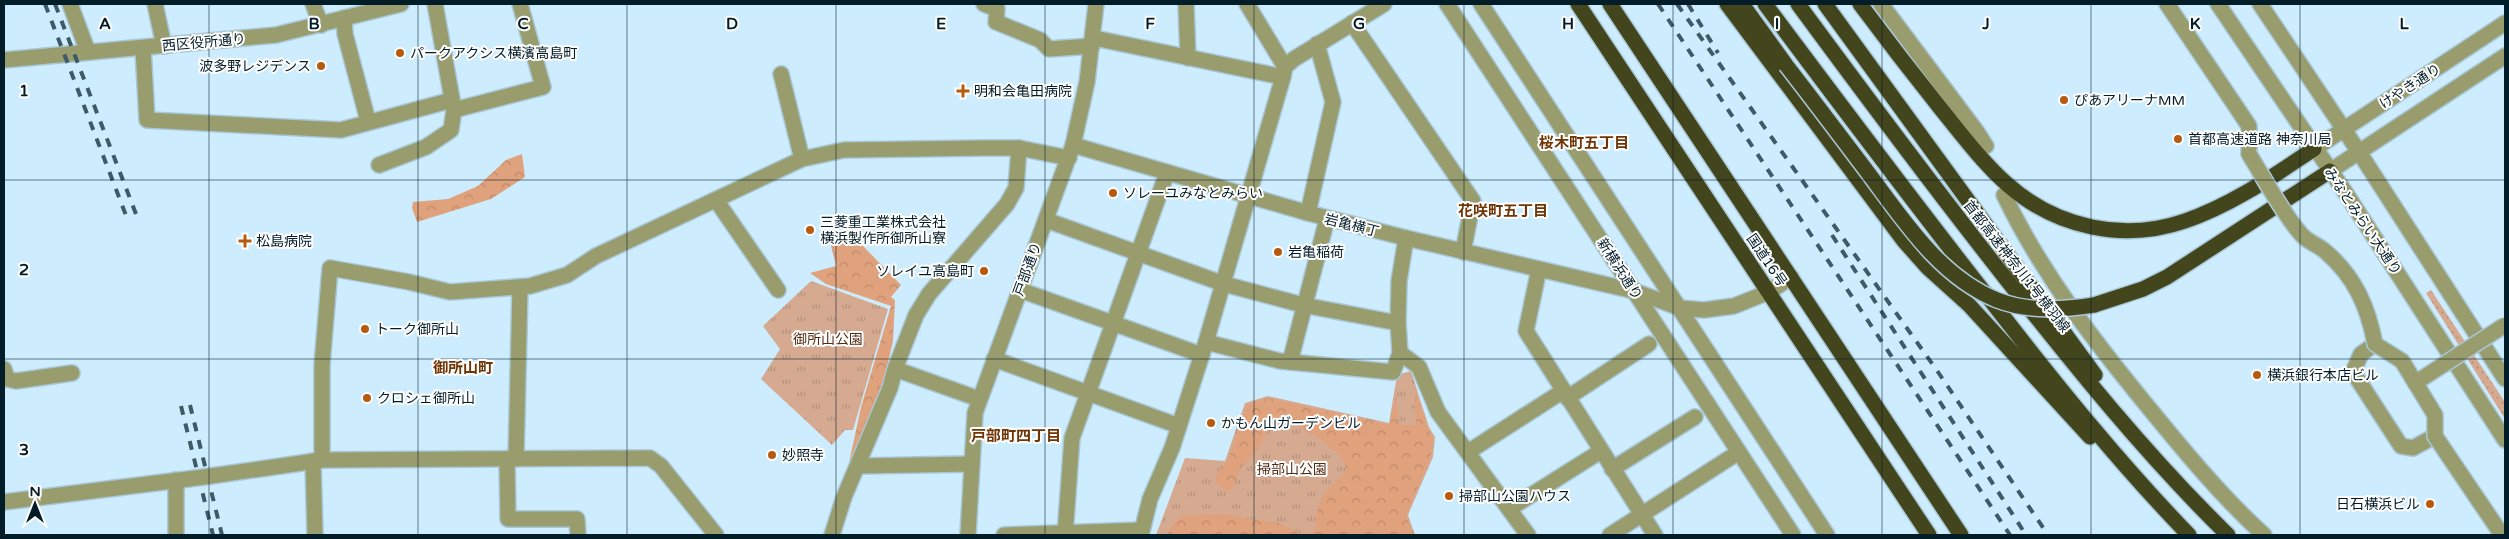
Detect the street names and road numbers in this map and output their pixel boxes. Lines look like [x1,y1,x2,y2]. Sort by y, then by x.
street label: 西区役所通り [161,30,247,55]
street label: けやき通り [2376,60,2444,113]
street label: みなとみらい大通り [2320,164,2405,278]
street label: 首都高速神奈川1号横羽線 [1960,197,2073,336]
street label: 岩亀横丁 [1323,210,1381,241]
street label: 国道16号 [1743,231,1790,290]
street label: 新横浜通り [1593,235,1646,303]
street label: 戸部通り [1010,240,1045,298]

